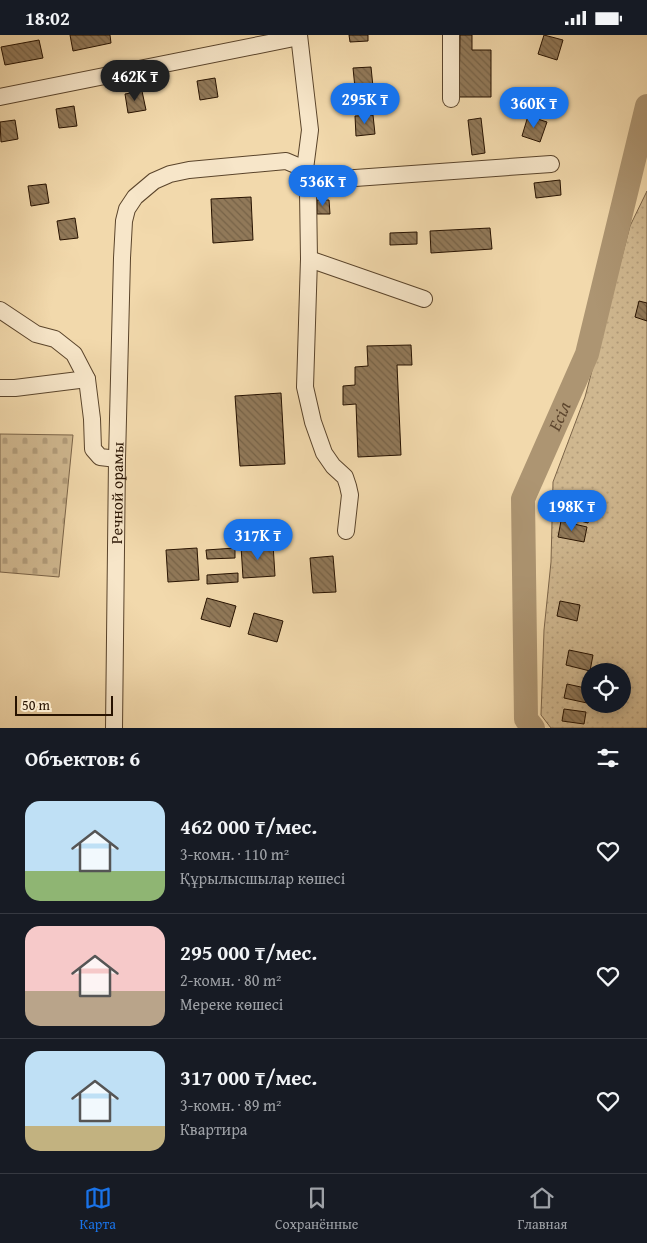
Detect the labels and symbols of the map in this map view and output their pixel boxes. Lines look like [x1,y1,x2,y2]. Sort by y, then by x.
pin: 462K ₸ [94,59,176,102]
pin: 295K ₸ [324,83,406,125]
pin: 360K ₸ [493,87,575,129]
pin: 536K ₸ [282,165,364,207]
water label: Есіл [540,396,578,436]
street label: Речной орамы [104,442,129,544]
pin: 198K ₸ [531,489,613,532]
pin: 317K ₸ [217,519,299,561]
scale bar [15,693,112,716]

